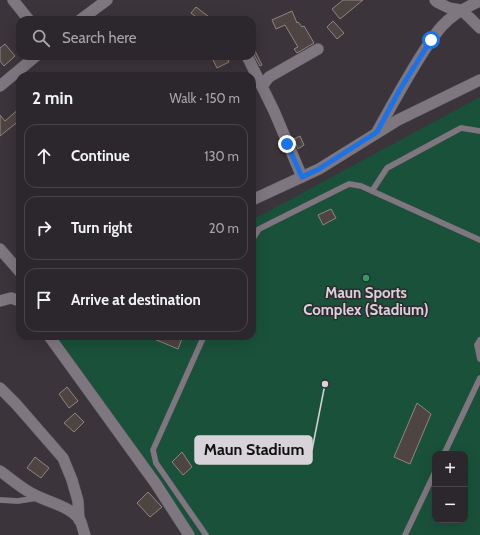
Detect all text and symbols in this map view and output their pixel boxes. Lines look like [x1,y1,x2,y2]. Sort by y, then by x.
search box [16,16,256,60]
icon: search [30,27,52,49]
text: Search here [62,29,137,47]
route start [422,31,440,49]
text: 2 min [32,88,73,108]
text: Walk · 150 m [169,90,240,106]
route end [278,135,296,153]
icon: ahead [33,145,55,167]
text: Continue [71,147,130,165]
text: 130 m [204,148,239,164]
icon: right [33,217,55,239]
text: Turn right [71,219,132,237]
text: 20 m [209,220,239,236]
marker: Maun Sports Complex (Stadium) [361,273,371,283]
place label: Maun Sports Complex (Stadium) [303,284,429,319]
icon: arrive [33,289,55,311]
text: Arrive at destination [71,291,201,309]
callout: Maun Stadium [195,436,312,464]
text: Maun Stadium [204,440,304,459]
map controls [432,451,468,523]
button: + [432,451,468,487]
button: − [432,487,468,523]

